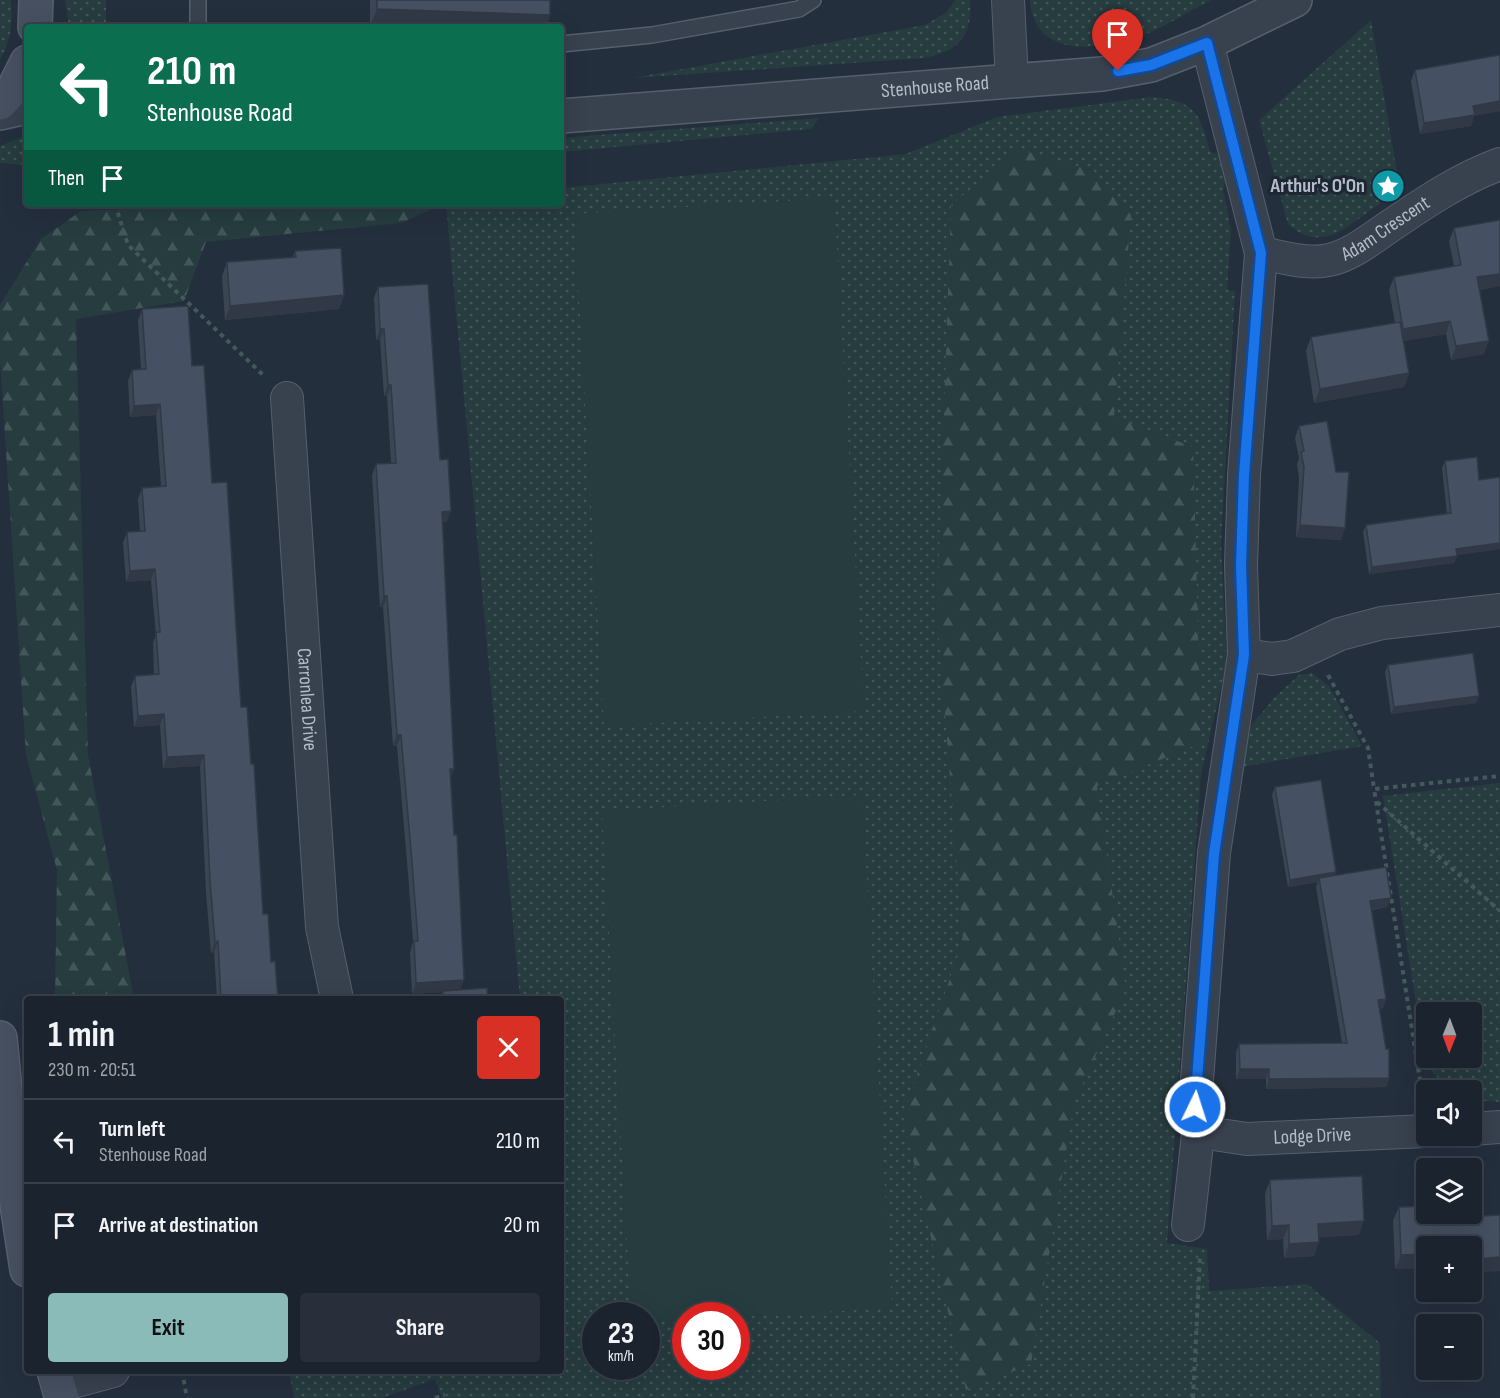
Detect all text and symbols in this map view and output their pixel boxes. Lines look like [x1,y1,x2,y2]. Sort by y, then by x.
pin [1092,9,1143,71]
icon: arrive [1101,18,1134,51]
text: 210 m [147,46,236,97]
icon: left [48,48,126,126]
street label: Stenhouse Road [880,71,990,103]
text: Stenhouse Road [147,97,293,129]
icon: arrive [96,162,129,195]
text: Then [48,165,84,192]
place icon: Arthur's O'On [1370,168,1406,204]
place label: Arthur's O'On [1269,174,1365,198]
street label: Adam Crescent [1337,191,1434,267]
street label: Carronlea Drive [292,647,322,751]
north arrow [1416,1002,1482,1068]
map controls [1416,1002,1482,1380]
text: 1 min [48,1014,115,1057]
button: close [477,1016,540,1079]
text: 230 m · 20:51 [48,1058,136,1082]
position arrow [1163,1075,1227,1139]
button: sound [1416,1080,1482,1146]
text: Turn left [99,1116,165,1143]
street label: Lodge Drive [1273,1122,1352,1150]
icon: left [48,1125,81,1158]
text: 210 m [496,1128,540,1155]
text: Stenhouse Road [99,1143,207,1167]
button: layers [1416,1158,1482,1224]
icon: arrive [48,1209,81,1242]
text: Arrive at destination [99,1212,258,1239]
text: 20 m [504,1212,540,1239]
button: + [1416,1236,1482,1302]
button: Exit [48,1293,288,1362]
button: Share [300,1293,540,1362]
speed limit sign: 30 [672,1302,750,1380]
button: − [1416,1314,1482,1380]
text: 23 [608,1316,634,1352]
text: km/h [608,1347,634,1366]

